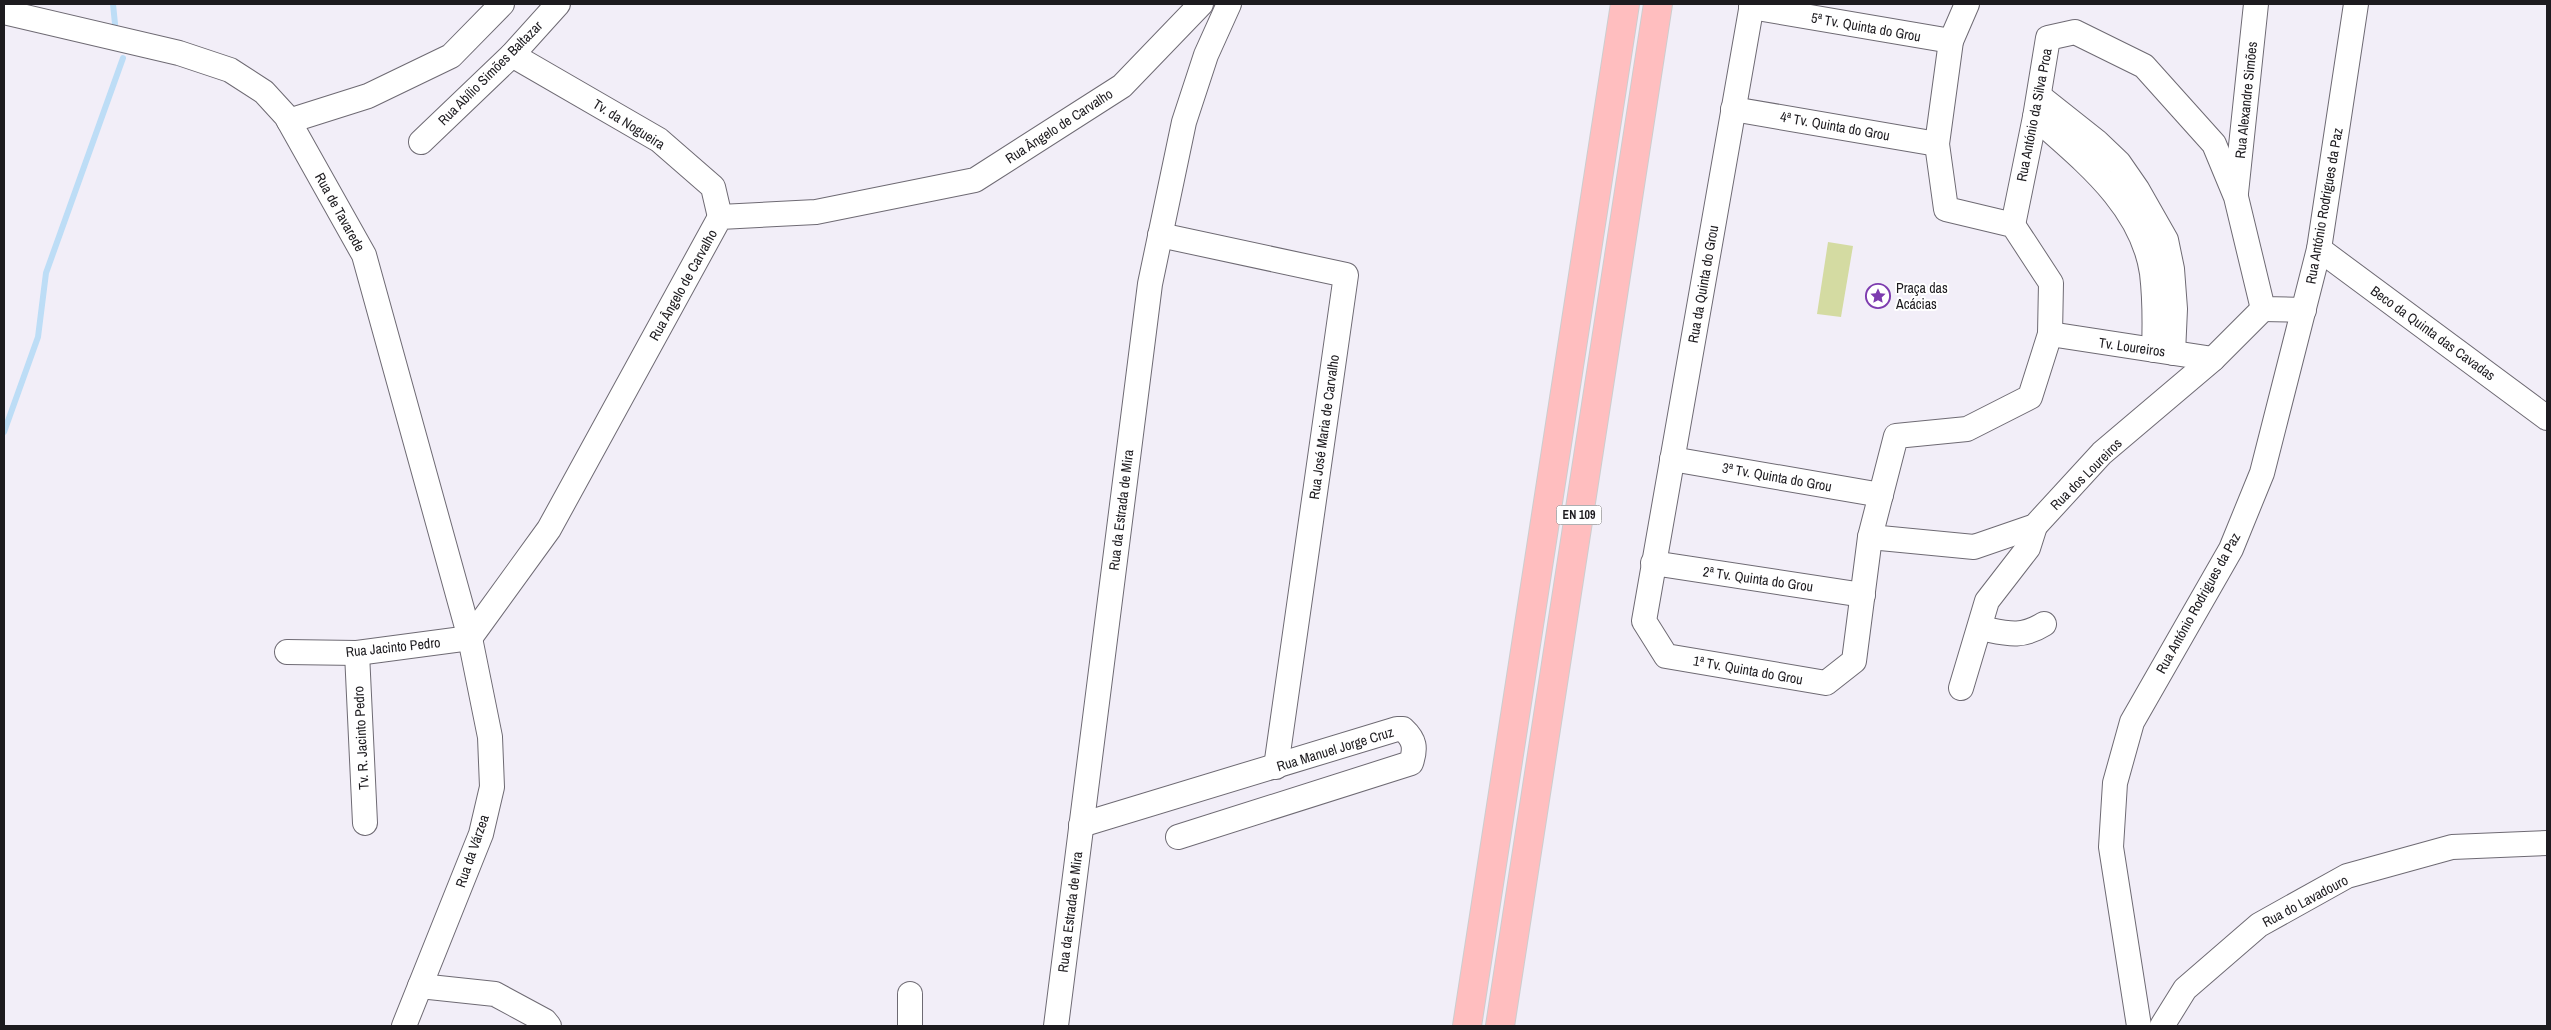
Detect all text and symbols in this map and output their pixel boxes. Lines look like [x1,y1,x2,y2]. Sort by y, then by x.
street label: 5ª Tv. Quinta do Grou [1810,8,1922,46]
street label: Rua Abílio Simões Baltazar [434,17,546,129]
street label: Rua Alexandre Simões [2231,40,2261,159]
street label: Rua António da Silva Proa [2012,46,2056,183]
street label: Rua Ângelo de Carvalho [1002,85,1116,167]
street label: Tv. da Nogueira [590,95,669,154]
street label: 4ª Tv. Quinta do Grou [1779,107,1891,145]
street label: Rua António Rodrigues da Paz [2301,126,2347,286]
street label: Rua de Tavarede [311,169,369,255]
street label: Rua da Quinta do Grou [1684,224,1722,344]
street label: Rua Ângelo de Carvalho [645,226,721,344]
place label: Praça das Acácias [1895,279,1948,313]
street label: Beco da Quinta das Cavadas [2367,282,2499,385]
place icon: Praça das Acácias [1865,283,1891,309]
street label: Tv. Loureiros [2098,333,2167,361]
street label: Rua José Maria de Carvalho [1305,353,1343,501]
street label: Rua dos Loureiros [2046,434,2126,514]
street label: Rua da Estrada de Mira [1105,448,1137,572]
street label: 3ª Tv. Quinta do Grou [1721,458,1833,496]
road number: EN 109 [1556,506,1602,524]
street label: Rua António Rodrigues da Paz [2152,529,2244,677]
street label: 2ª Tv. Quinta do Grou [1702,562,1814,596]
street label: Rua Jacinto Pedro [345,633,441,661]
street label: 1ª Tv. Quinta do Grou [1692,651,1804,689]
street label: Tv. R. Jacinto Pedro [349,686,373,790]
street label: Rua Manuel Jorge Cruz [1274,723,1396,775]
street label: Rua da Várzea [451,812,493,890]
street label: Rua da Estrada de Mira [1054,850,1086,974]
street label: Rua do Lavadouro [2259,871,2351,931]

